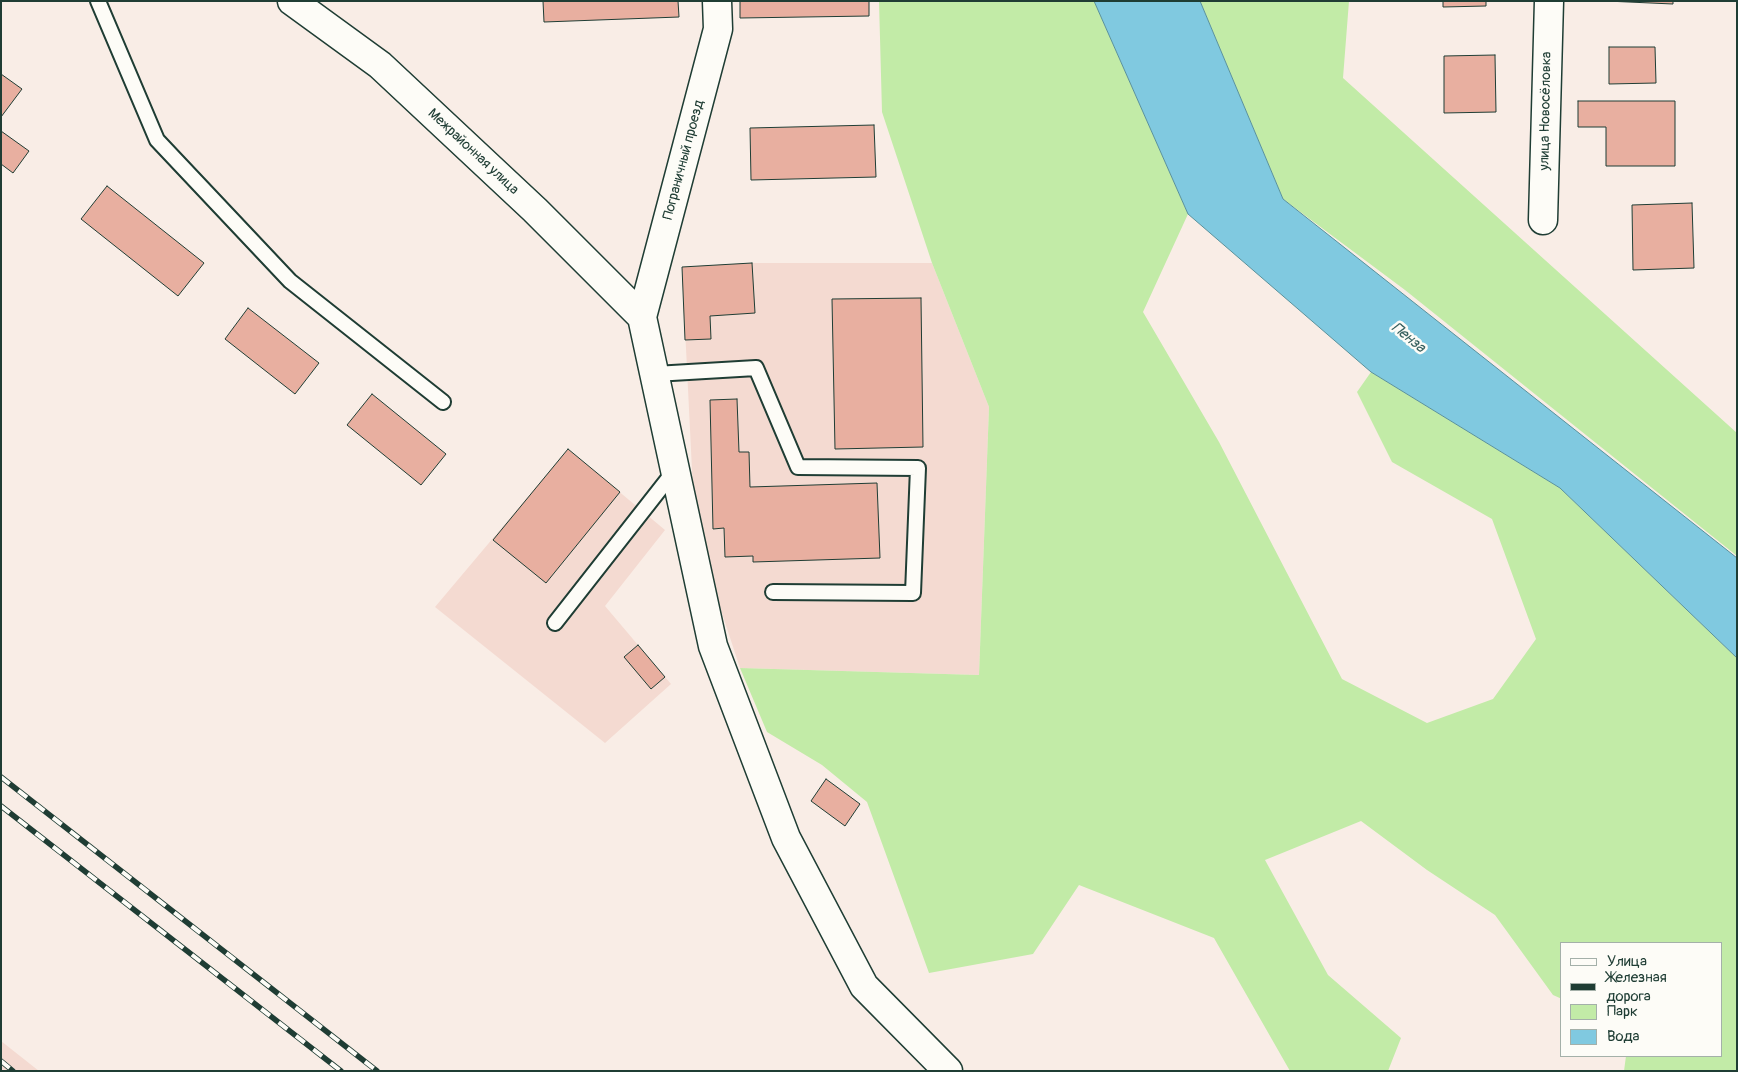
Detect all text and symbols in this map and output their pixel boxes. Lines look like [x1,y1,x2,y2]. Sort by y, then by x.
street label: улица Новосёловка [1537,51,1555,171]
street label: Пограничный проезд [660,98,708,222]
street label: Межрайонная улица [424,106,522,198]
water label: Пенза [1388,319,1428,357]
legend [1560,942,1723,1057]
text: Улица [1607,952,1647,971]
text: Железная дорога [1606,968,1667,1006]
text: Парк [1607,1002,1638,1021]
text: Вода [1607,1027,1640,1046]

